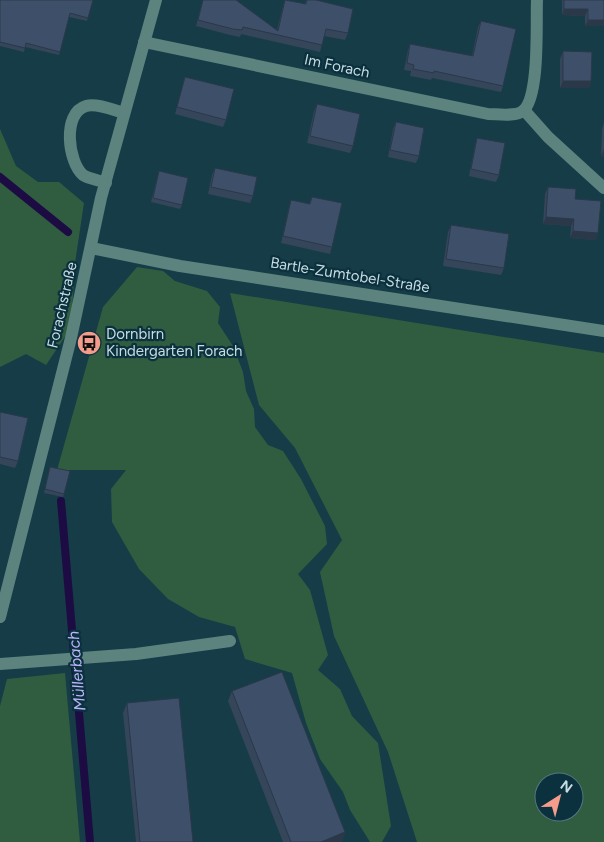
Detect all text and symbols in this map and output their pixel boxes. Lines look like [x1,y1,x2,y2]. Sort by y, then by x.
street label: Im Forach [303,50,371,82]
street label: Bartle-Zumtobel-Straße [269,254,431,296]
street label: Forachstraße [43,260,81,350]
place label: Dornbirn Kindergarten Forach [106,325,242,360]
bus stop icon: Dornbirn Kindergarten Forach [76,330,102,356]
water label: Müllerbach [64,630,89,712]
north arrow [534,772,584,822]
text: N [557,777,576,797]

